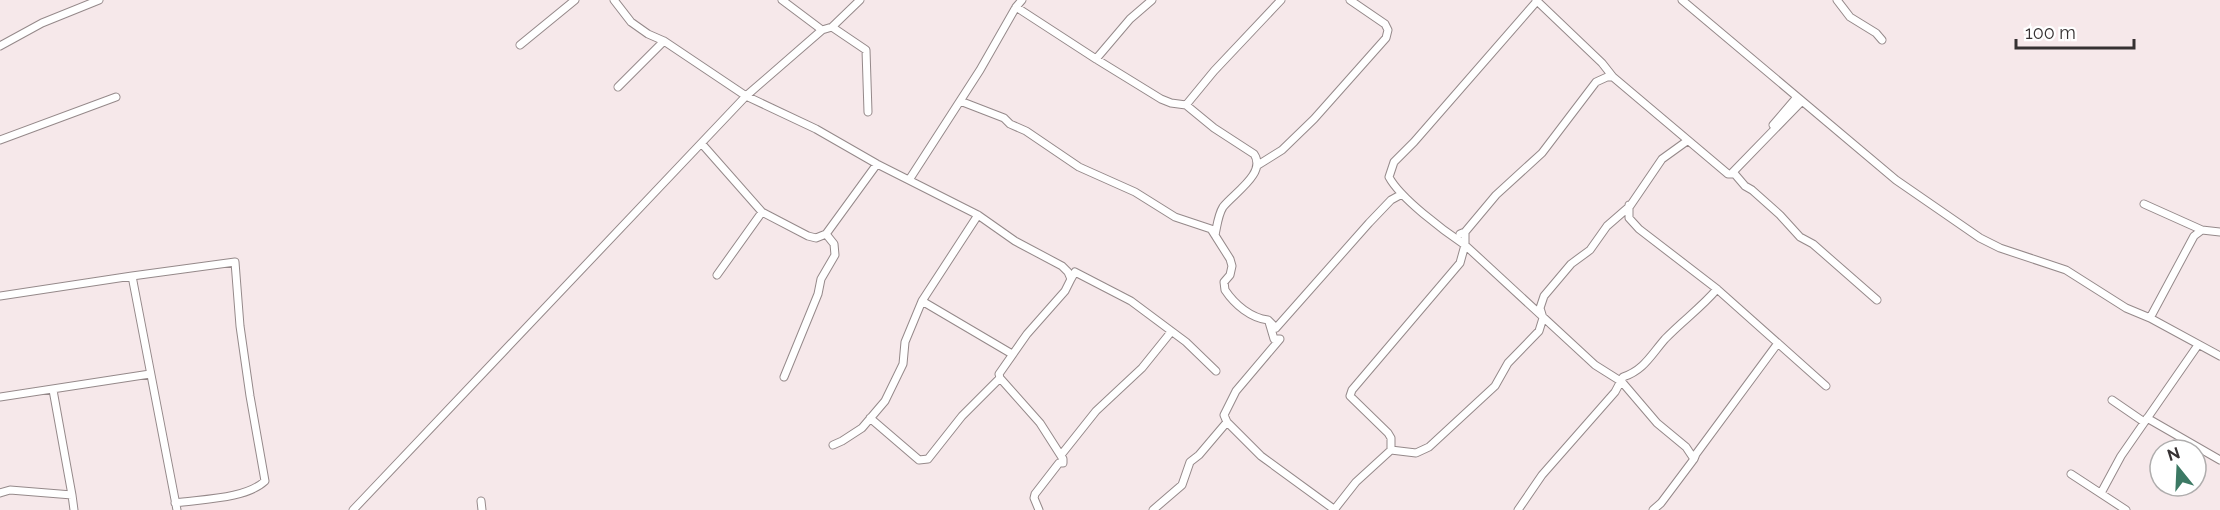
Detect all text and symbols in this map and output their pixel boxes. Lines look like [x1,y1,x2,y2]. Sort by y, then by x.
scale bar [2016,12,2134,50]
text: 100 m [2025,22,2076,43]
north arrow [2148,438,2208,498]
text: N [2165,443,2182,465]

